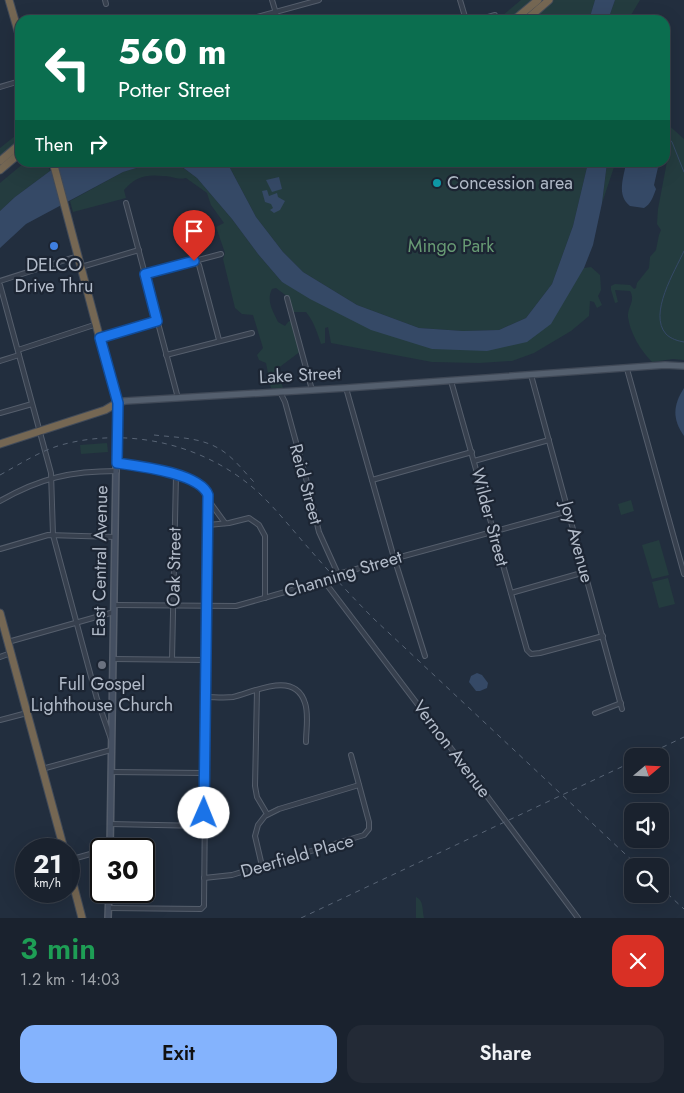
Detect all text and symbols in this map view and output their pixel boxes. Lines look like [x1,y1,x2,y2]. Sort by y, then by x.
text: 560 m [118,27,226,77]
icon: left [35,35,100,100]
text: Potter Street [118,73,230,105]
icon: right [84,130,112,158]
text: Then [35,131,74,158]
place label: Concession area [447,170,573,196]
marker: Concession area [431,177,443,189]
pin [173,210,215,261]
icon: arrive [180,217,208,245]
park label: Mingo Park [408,233,494,259]
marker: DELCO Drive Thru [48,240,60,252]
place label: DELCO Drive Thru [15,252,93,299]
street label: Lake Street [258,360,342,390]
street label: Reid Street [283,441,329,528]
street label: Wilder Street [464,465,516,570]
street label: East Central Avenue [86,485,114,637]
street label: Joy Avenue [553,496,600,586]
street label: Oak Street [160,527,188,607]
street label: Channing Street [281,544,406,604]
marker: Full Gospel Lighthouse Church [96,659,108,671]
place label: Full Gospel Lighthouse Church [31,671,173,718]
street label: Vernon Avenue [407,695,497,803]
north arrow [624,748,669,792]
map controls [624,748,669,903]
position arrow [177,786,229,838]
button: sound [624,803,669,848]
street label: Deerfield Place [237,827,357,885]
speed limit sign: 30 [90,838,155,903]
text: 21 [33,846,62,882]
button: search [624,858,669,903]
text: km/h [34,874,61,892]
text: 3 min [20,927,96,970]
button: close [612,935,664,987]
text: 1.2 km · 14:03 [20,968,120,991]
button: Exit [20,1025,337,1083]
button: Share [347,1025,664,1083]

